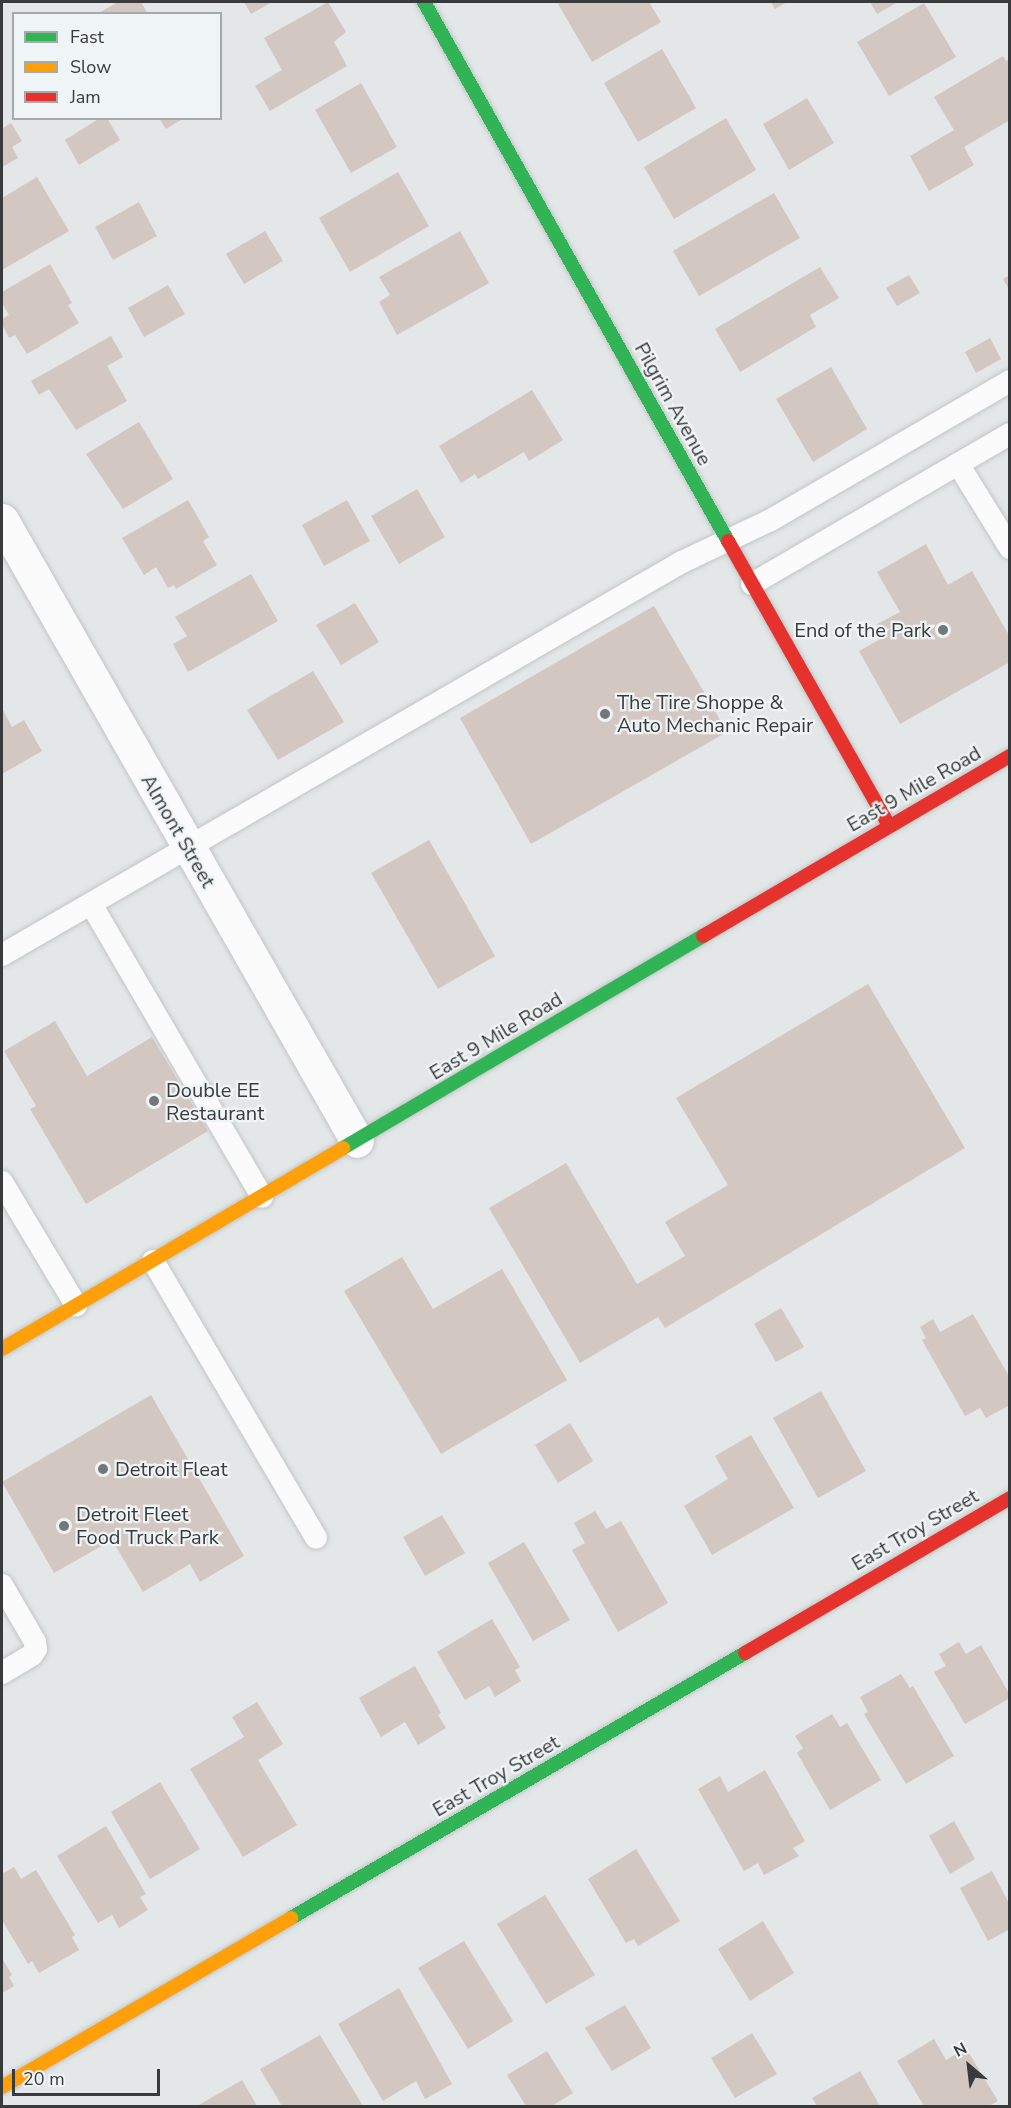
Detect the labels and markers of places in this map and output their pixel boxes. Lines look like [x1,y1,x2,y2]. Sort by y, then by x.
place label: End of the Park [794,618,931,642]
marker: End of the Park [936,623,950,637]
place label: The Tire Shoppe & Auto Mechanic Repair [617,690,813,737]
marker: The Tire Shoppe & Auto Mechanic Repair [598,707,612,721]
place label: Double EE Restaurant [166,1078,264,1125]
marker: Double EE Restaurant [147,1094,161,1108]
place label: Detroit Fleat [115,1457,227,1481]
marker: Detroit Fleat [96,1462,110,1476]
place label: Detroit Fleet Food Truck Park [76,1502,219,1549]
marker: Detroit Fleet Food Truck Park [57,1519,71,1533]

